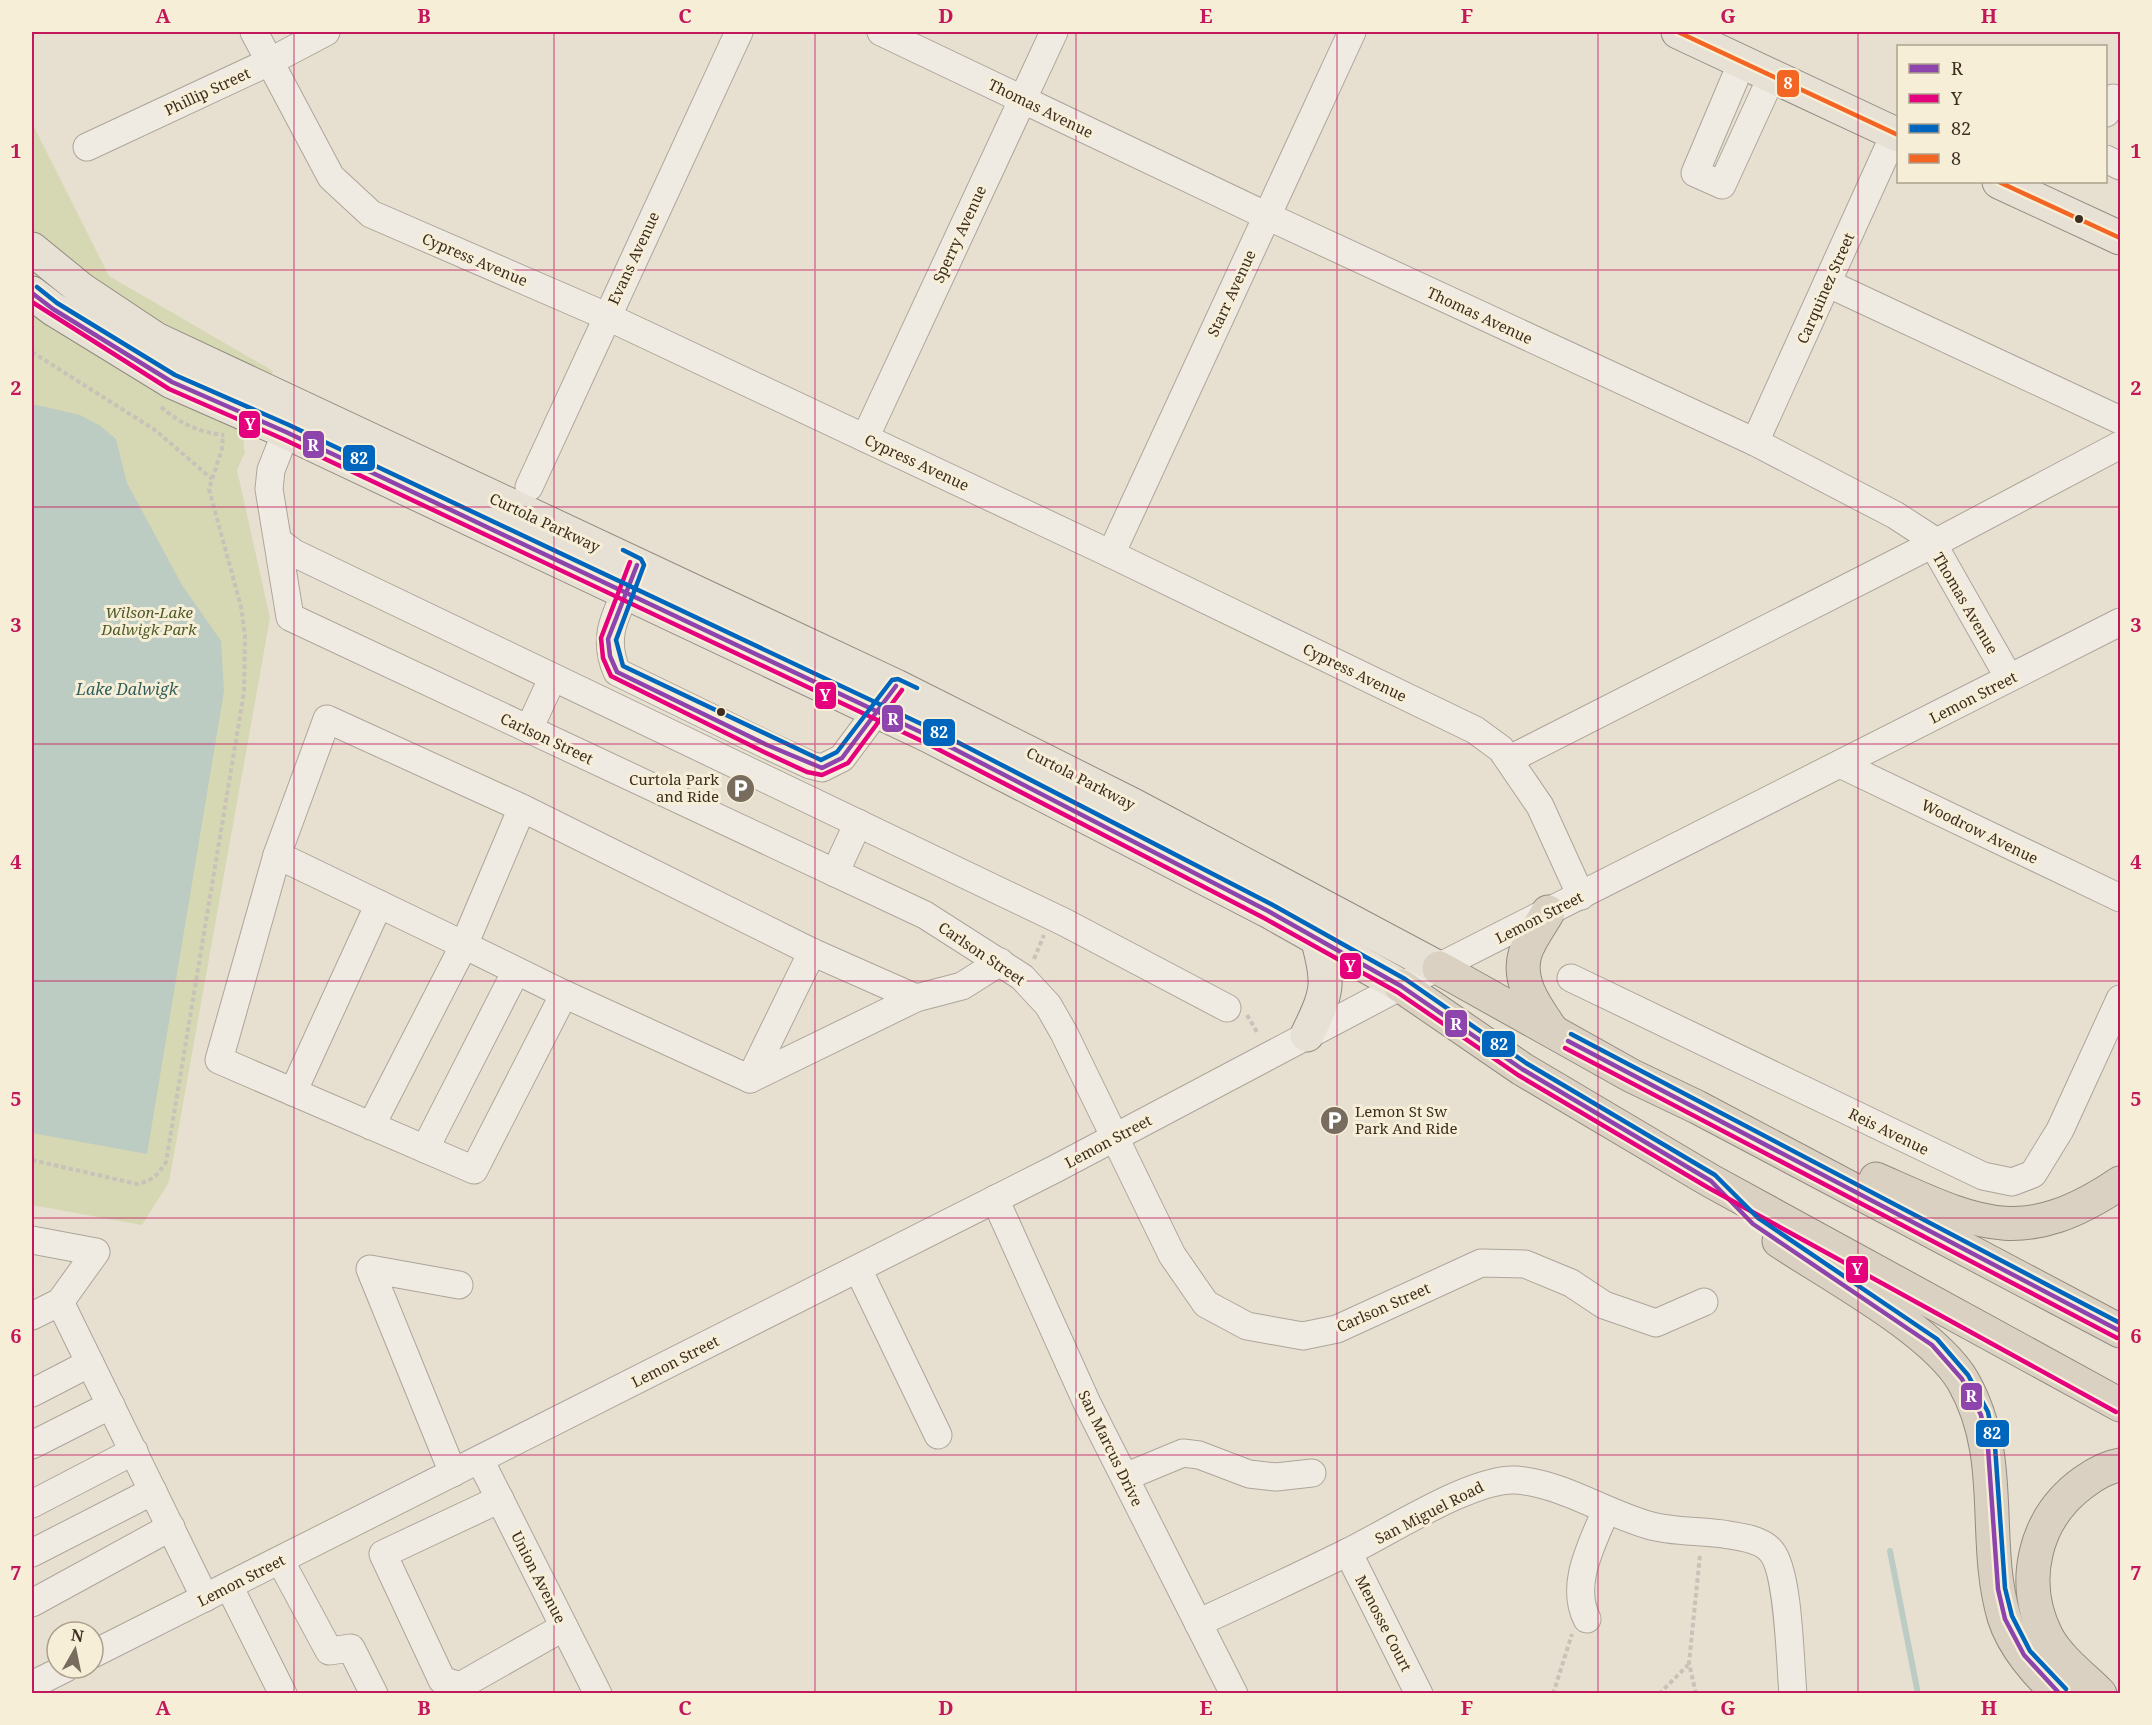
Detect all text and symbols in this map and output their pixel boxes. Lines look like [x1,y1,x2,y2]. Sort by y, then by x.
text: A [155,2,171,29]
text: B [417,2,431,29]
text: C [678,2,692,29]
text: D [938,2,954,29]
text: E [1199,2,1213,29]
text: F [1461,2,1473,29]
text: G [1720,2,1736,29]
text: H [1981,2,1997,29]
legend [1897,45,2107,183]
text: R [1951,56,1963,80]
street label: Phillip Street [161,62,253,120]
line badge: 8 [1776,69,1800,98]
text: 8 [1783,72,1793,94]
street label: Thomas Avenue [985,74,1097,142]
text: Y [1950,86,1963,110]
text: 82 [1951,116,1971,140]
text: 1 [10,137,22,164]
text: 1 [2130,137,2142,164]
text: 8 [1951,146,1961,170]
street label: Sperry Avenue [928,182,990,286]
street label: Evans Avenue [603,208,663,308]
unlabelled marker [2073,213,2085,225]
street label: Cypress Avenue [419,228,531,290]
street label: Carquinez Street [1792,229,1858,347]
street label: Starr Avenue [1202,246,1260,340]
street label: Thomas Avenue [1424,282,1536,348]
text: 2 [10,374,22,401]
text: 2 [2130,374,2142,401]
line badge: Y [238,410,261,439]
text: Y [244,413,256,435]
street label: Cypress Avenue [862,429,972,495]
line badge: R [302,430,325,459]
text: R [307,434,319,456]
line badge: 82 [342,444,376,472]
text: 82 [350,447,368,469]
street label: Curtola Parkway [487,488,604,557]
street label: Thomas Avenue [1929,549,2003,657]
park label: Wilson-Lake Dalwigk Park [100,602,197,639]
text: 3 [10,611,22,638]
text: 3 [2130,611,2142,638]
street label: Cypress Avenue [1300,638,1410,706]
street label: Lemon Street [1926,666,2020,728]
water label: Lake Dalwigk [75,678,179,700]
line badge: Y [814,681,837,710]
text: Y [819,684,831,706]
line badge: R [881,704,904,733]
unlabelled marker [715,706,727,718]
street label: Carlson Street [497,708,597,768]
text: R [887,708,899,730]
line badge: 82 [922,718,956,747]
text: 82 [930,721,948,743]
street label: Curtola Parkway [1023,742,1139,814]
place label: Curtola Park and Ride [629,769,719,806]
parking icon: Curtola Park and Ride [724,772,756,804]
street label: Woodrow Avenue [1918,794,2042,868]
text: 4 [10,848,22,875]
text: 4 [2130,848,2142,875]
street label: Lemon Street [1492,886,1586,948]
street label: Carlson Street [935,917,1029,989]
line badge: Y [1339,952,1362,980]
text: Y [1344,955,1356,977]
line badge: R [1444,1009,1468,1038]
text: R [1450,1013,1462,1035]
line badge: 82 [1481,1030,1516,1058]
text: 82 [1490,1033,1508,1055]
text: 5 [10,1085,22,1112]
text: 5 [2130,1085,2142,1112]
place label: Lemon St Sw Park And Ride [1355,1101,1457,1138]
street label: Reis Avenue [1846,1103,1932,1159]
parking icon: Lemon St Sw Park And Ride [1318,1104,1350,1136]
street label: Lemon Street [1061,1110,1155,1172]
line badge: Y [1845,1255,1869,1284]
text: Y [1851,1258,1863,1280]
street label: Carlson Street [1333,1277,1433,1337]
text: 6 [10,1322,22,1349]
text: 6 [2130,1322,2142,1349]
street label: Lemon Street [628,1330,722,1392]
line badge: R [1960,1382,1983,1411]
text: R [1965,1385,1977,1407]
street label: San Marcus Drive [1074,1387,1148,1509]
line badge: 82 [1975,1419,2010,1448]
text: 82 [1983,1422,2001,1444]
street label: San Miguel Road [1371,1476,1487,1548]
street label: Union Avenue [507,1527,571,1627]
street label: Lemon Street [194,1549,288,1611]
text: 7 [10,1559,22,1586]
text: 7 [2130,1559,2142,1586]
street label: Menosse Court [1351,1571,1417,1675]
north arrow [45,1620,105,1680]
text: N [69,1623,86,1647]
text: A [155,1694,171,1721]
text: B [417,1694,431,1721]
text: C [678,1694,692,1721]
text: D [938,1694,954,1721]
text: E [1199,1694,1213,1721]
text: F [1461,1694,1473,1721]
text: G [1720,1694,1736,1721]
text: H [1981,1694,1997,1721]

